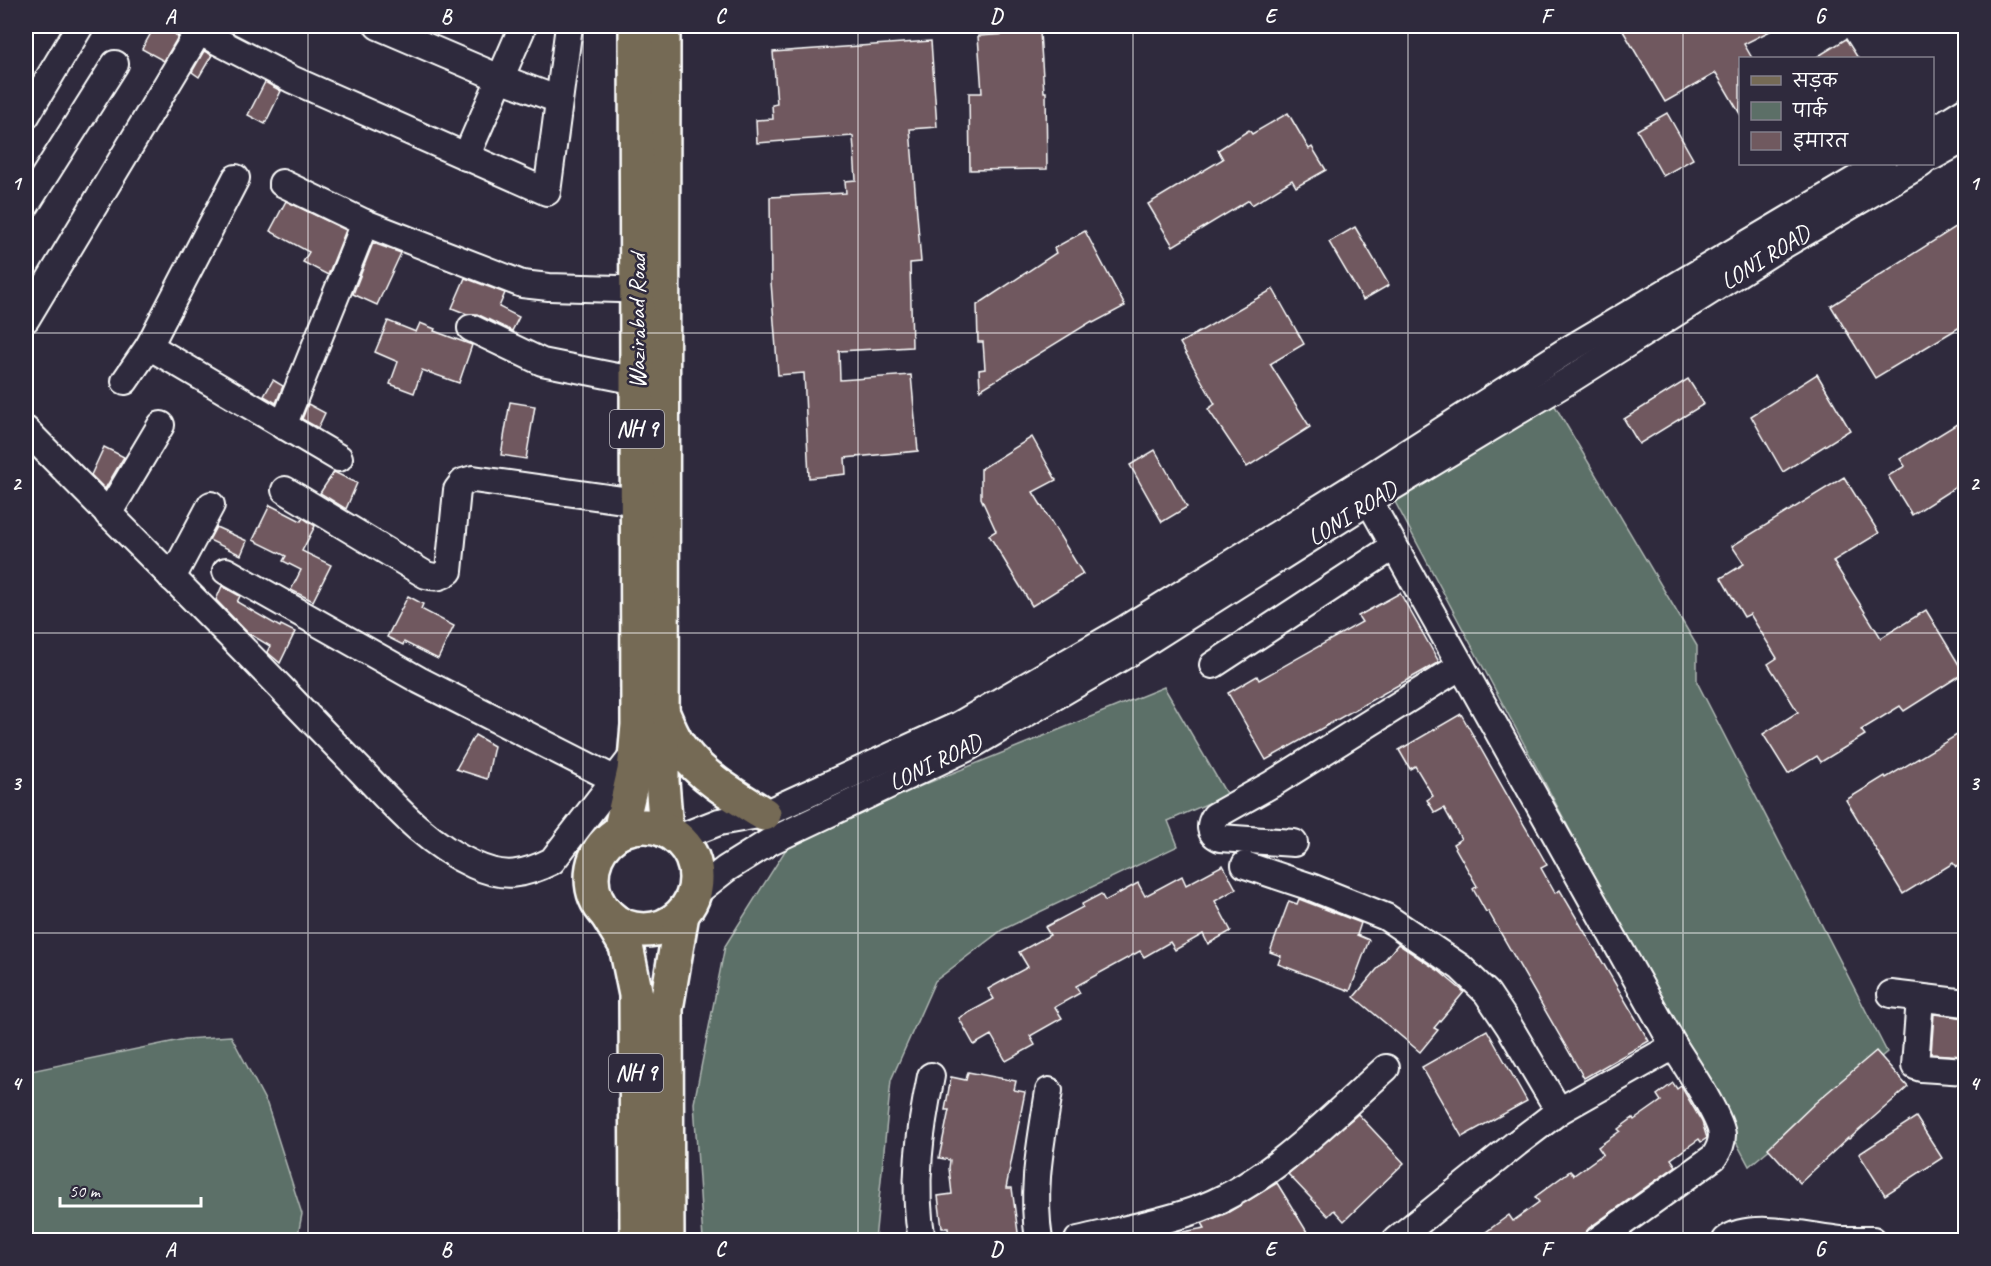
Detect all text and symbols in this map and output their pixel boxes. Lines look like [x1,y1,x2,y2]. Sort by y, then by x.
text: A [165,4,177,29]
text: B [441,4,453,29]
text: C [715,4,727,29]
text: D [990,4,1004,29]
text: E [1265,4,1279,29]
text: F [1541,4,1555,29]
text: G [1815,4,1828,29]
legend [1739,57,1934,165]
text: सड़क [1792,70,1838,92]
text: पार्क [1792,97,1828,122]
text: इमारत [1793,130,1849,152]
text: 1 [12,171,23,196]
text: 1 [1970,171,1981,196]
street label: LONI ROAD [1715,217,1817,296]
street label: Wazirabad Road [622,250,652,388]
road number: NH 9 [610,410,664,448]
text: 2 [12,471,23,496]
text: 2 [1970,471,1981,496]
street label: LONI ROAD [1302,473,1404,552]
street label: LONI ROAD [884,726,988,797]
text: 3 [12,771,23,796]
text: 3 [1970,771,1981,796]
road number: NH 9 [609,1054,663,1092]
text: 4 [12,1071,24,1096]
text: 4 [1970,1071,1982,1096]
scale bar [60,1170,201,1208]
text: 50 m [69,1180,102,1202]
text: A [165,1237,177,1262]
text: B [441,1237,453,1262]
text: C [715,1237,727,1262]
text: D [990,1237,1004,1262]
text: E [1265,1237,1279,1262]
text: F [1541,1237,1555,1262]
text: G [1815,1237,1828,1262]

